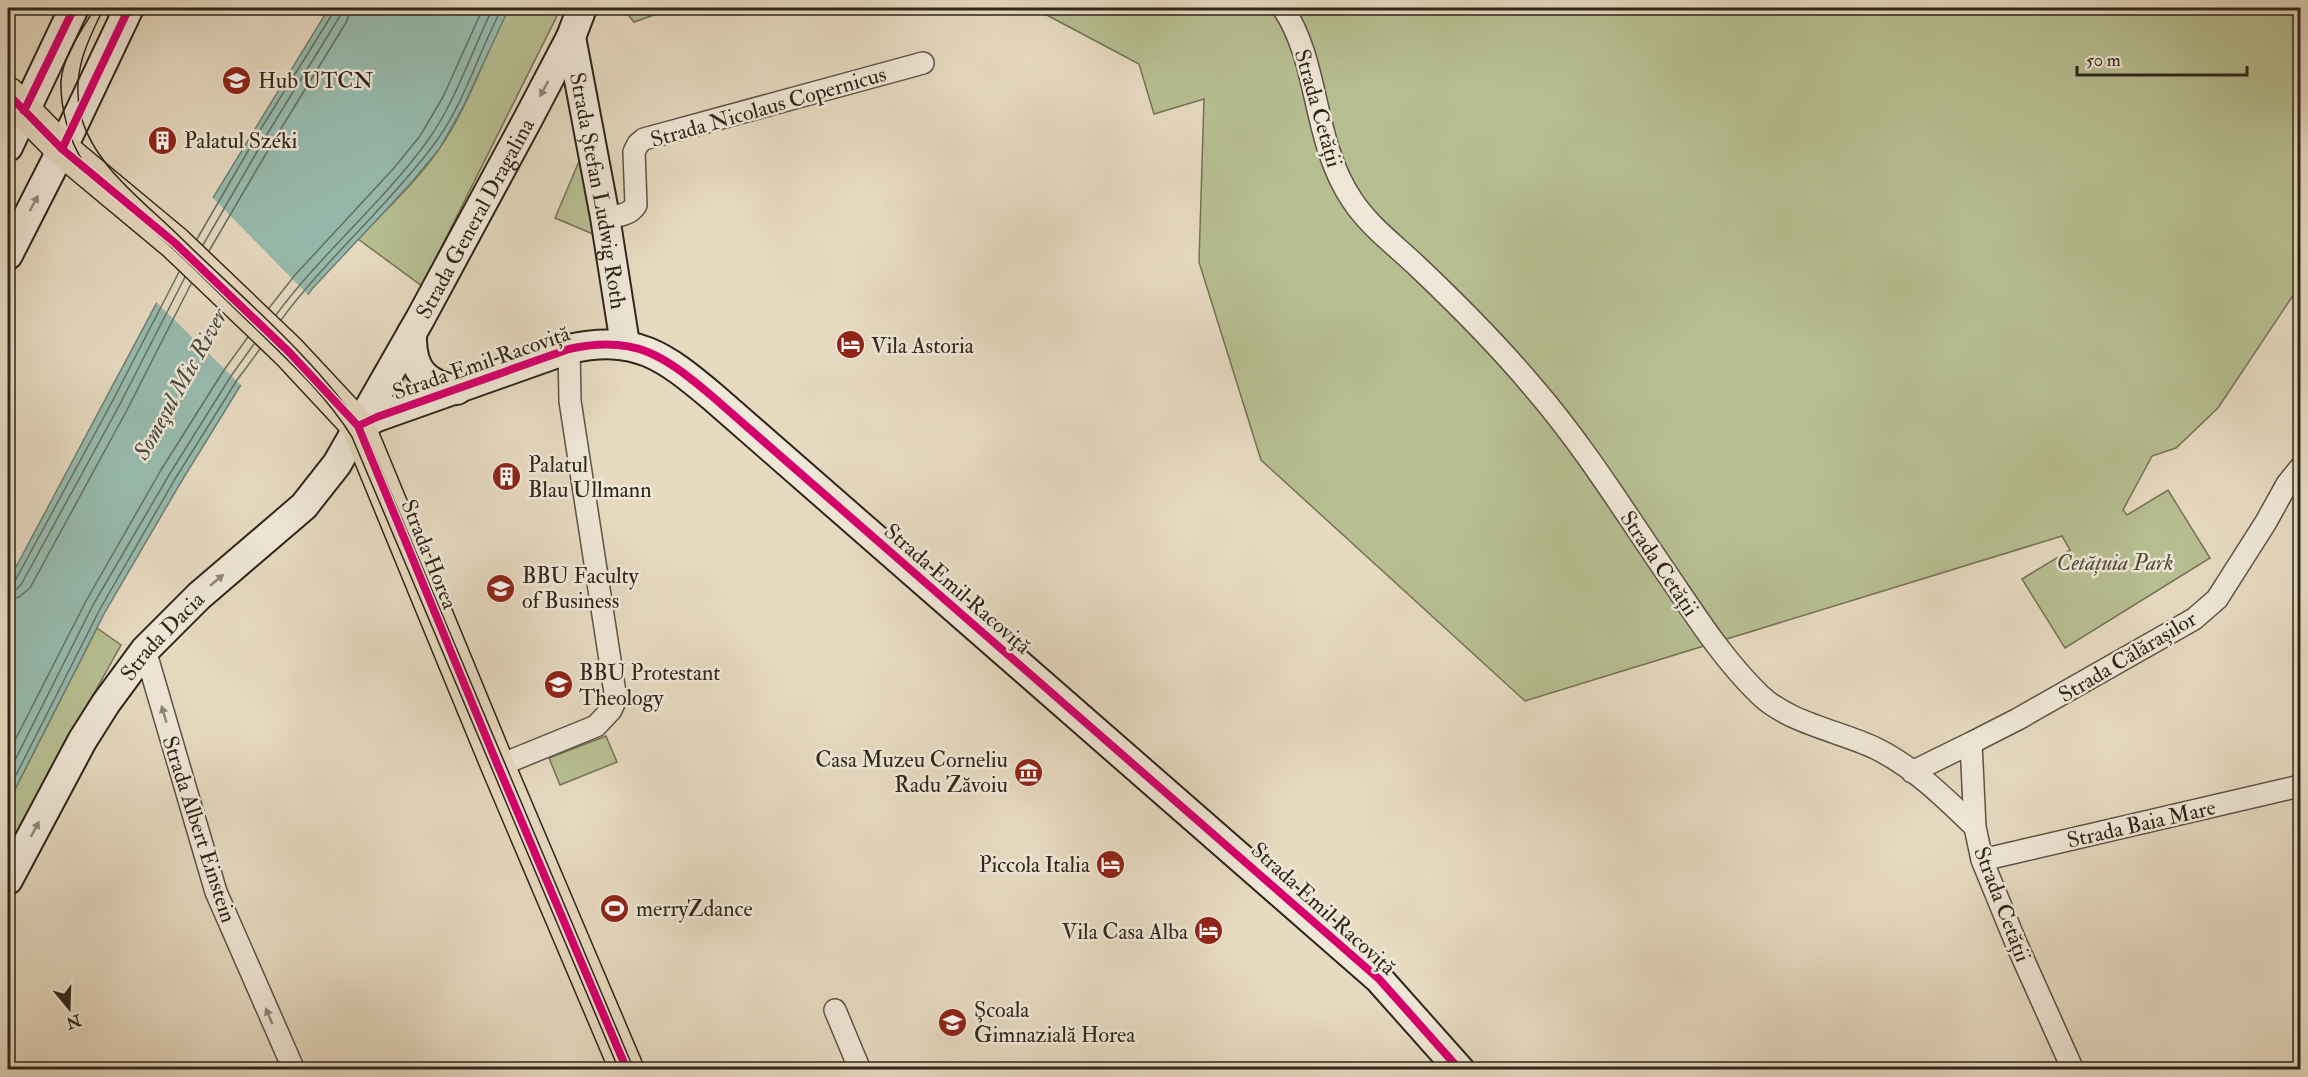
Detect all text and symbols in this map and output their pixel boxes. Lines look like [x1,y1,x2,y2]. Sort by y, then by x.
scale bar [2077,39,2246,77]
street label: Strada Cetății [1288,46,1348,171]
text: 50 m [2086,49,2121,72]
street label: Strada Nicolaus Copernicus [647,60,890,155]
school or university icon: Hub UTCN [221,64,253,96]
place label: Hub UTCN [258,67,373,95]
street label: Strada Ștefan Ludwig Roth [563,70,632,311]
one-way arrow [539,81,549,98]
street label: Strada General Dragalina [410,113,541,324]
building icon: Palatul Széki [147,124,179,156]
place label: Palatul Széki [184,127,297,155]
one-way arrow [29,195,39,212]
water label: Someşul Mic River [126,302,235,466]
street label: Strada Emil Racoviță [389,319,575,406]
hotel icon: Vila Astoria [834,329,866,361]
place label: Vila Astoria [871,332,975,360]
place label: Palatul Blau Ullmann [528,451,652,504]
building icon: Palatul Blau Ullmann [491,461,523,493]
street label: Strada Horea [394,495,464,614]
street label: Strada Cetății [1614,505,1705,622]
street label: Strada Emil Racoviță [878,517,1037,661]
park label: Cetățuia Park [2057,549,2173,577]
place label: BBU Faculty of Business [522,562,639,615]
school or university icon: BBU Faculty of Business [485,572,517,604]
one-way arrow [209,574,224,587]
street label: Strada Dacia [114,585,211,686]
street label: Strada Călărașilor [2054,604,2202,709]
place label: BBU Protestant Theology [579,659,720,712]
school or university icon: BBU Protestant Theology [542,669,574,701]
one-way arrow [159,705,168,723]
street label: Strada Albert Einstein [156,732,242,926]
place label: Casa Muzeu Corneliu Radu Zăvoiu [815,746,1008,799]
museum icon: Casa Muzeu Corneliu Radu Zăvoiu [1013,756,1045,788]
street label: Strada Baia Mare [2064,793,2218,855]
one-way arrow [30,820,40,837]
street label: Strada Emil Racoviță [1245,836,1402,982]
street label: Strada Cetății [1967,843,2037,966]
hotel icon: Piccola Italia [1095,848,1127,880]
place label: Piccola Italia [979,851,1091,879]
sports icon: merryZdance [599,892,631,924]
place label: merryZdance [636,895,753,923]
hotel icon: Vila Casa Alba [1193,915,1225,947]
place label: Vila Casa Alba [1062,918,1189,946]
north arrow [39,978,99,1038]
place label: Şcoala Gimnazială Horea [974,996,1136,1049]
school or university icon: Şcoala Gimnazială Horea [937,1006,969,1038]
one-way arrow [264,1007,274,1025]
text: N [63,1009,85,1033]

